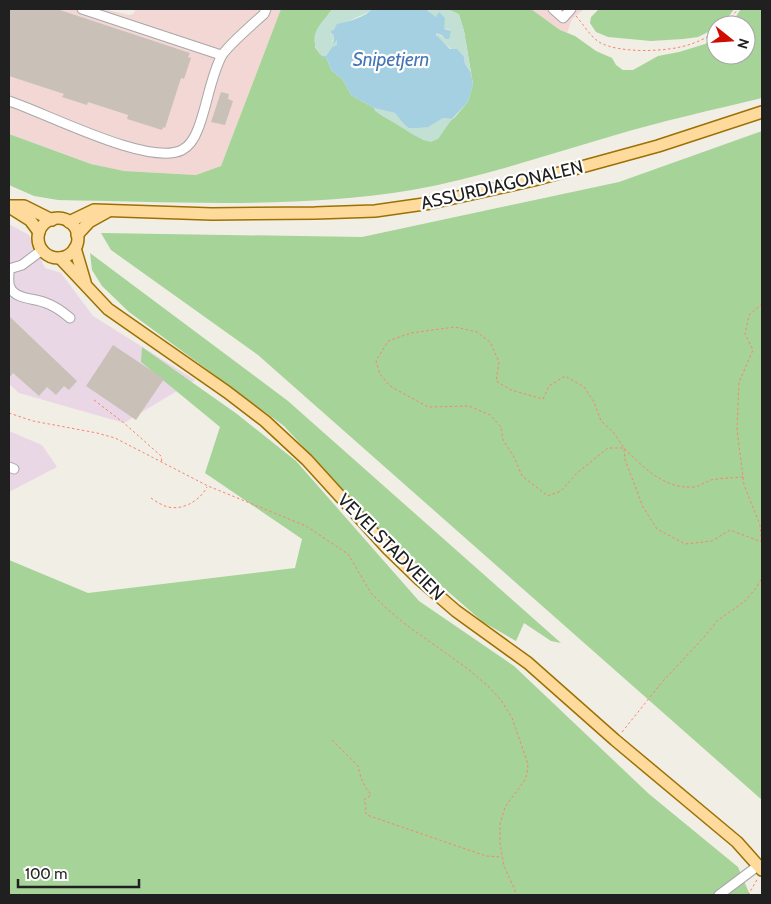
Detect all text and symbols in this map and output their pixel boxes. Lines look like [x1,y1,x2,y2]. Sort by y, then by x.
north arrow [706,15,756,65]
text: N [733,36,753,51]
water label: Snipetjern [353,48,429,71]
street label: ASSURDIAGONALEN [419,156,585,214]
street label: VEVELSTADVEIEN [333,489,449,605]
scale bar [18,856,139,888]
text: 100 m [25,865,67,883]

